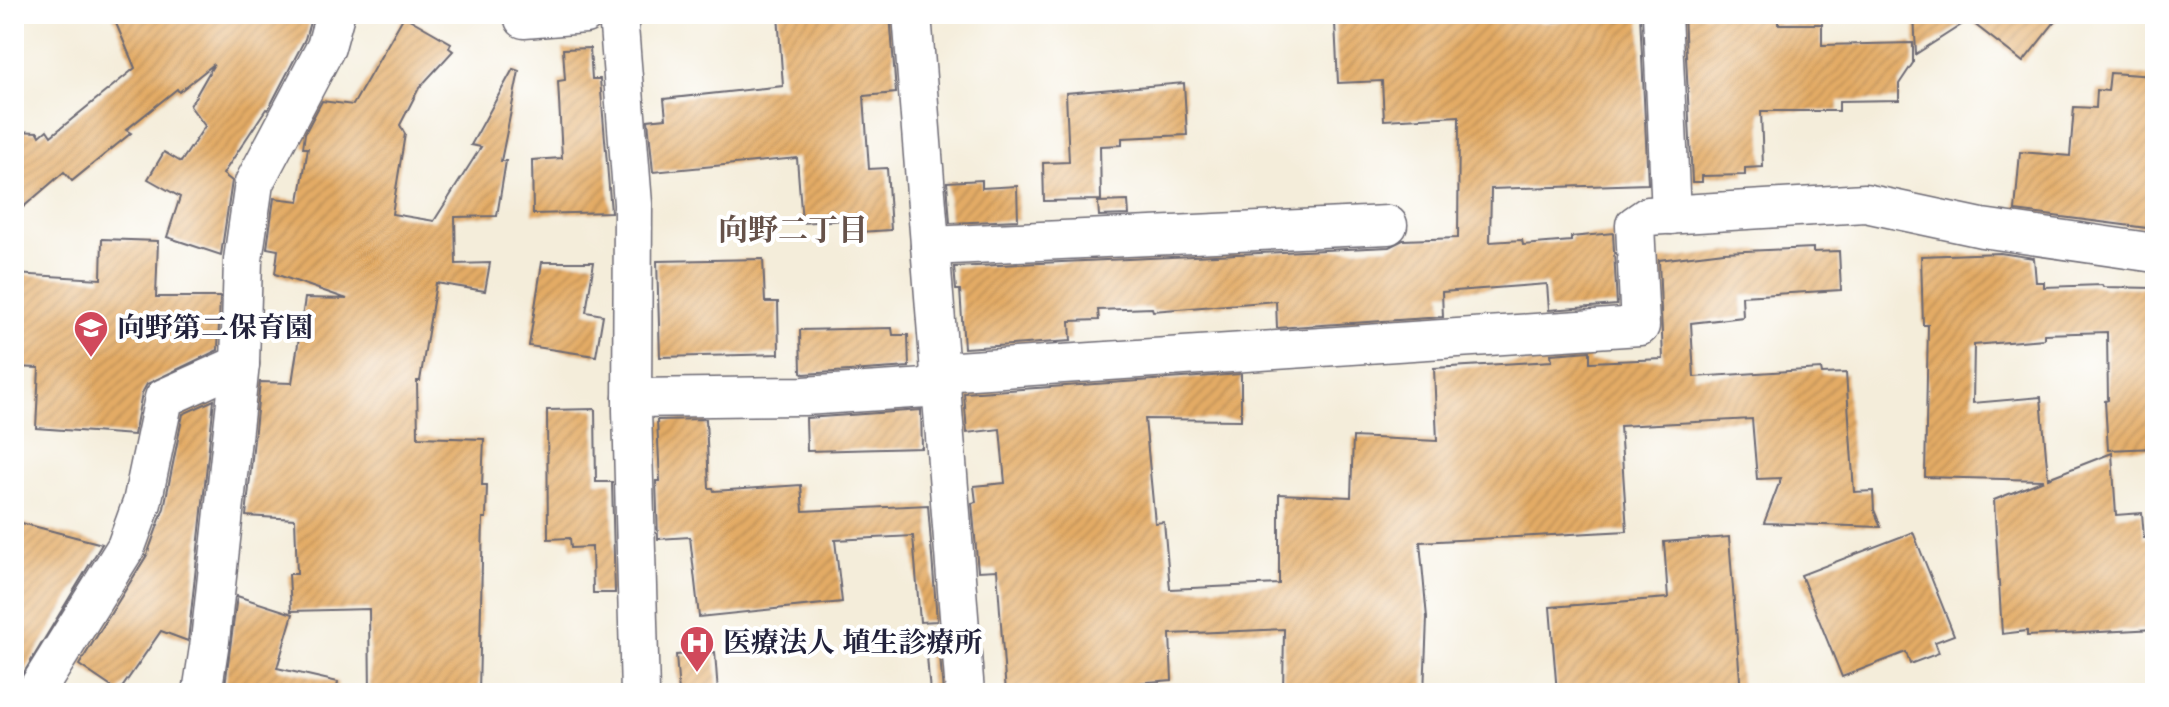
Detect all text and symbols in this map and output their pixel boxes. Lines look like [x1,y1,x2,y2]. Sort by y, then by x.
district label: 向野二丁目 [718,210,868,251]
school or university icon: 向野第二保育園 [72,309,110,359]
place label: 向野第二保育園 [117,309,313,347]
hospital icon: 医療法人 埴生診療所 [678,624,716,674]
place label: 医療法人 埴生診療所 [723,624,983,662]

